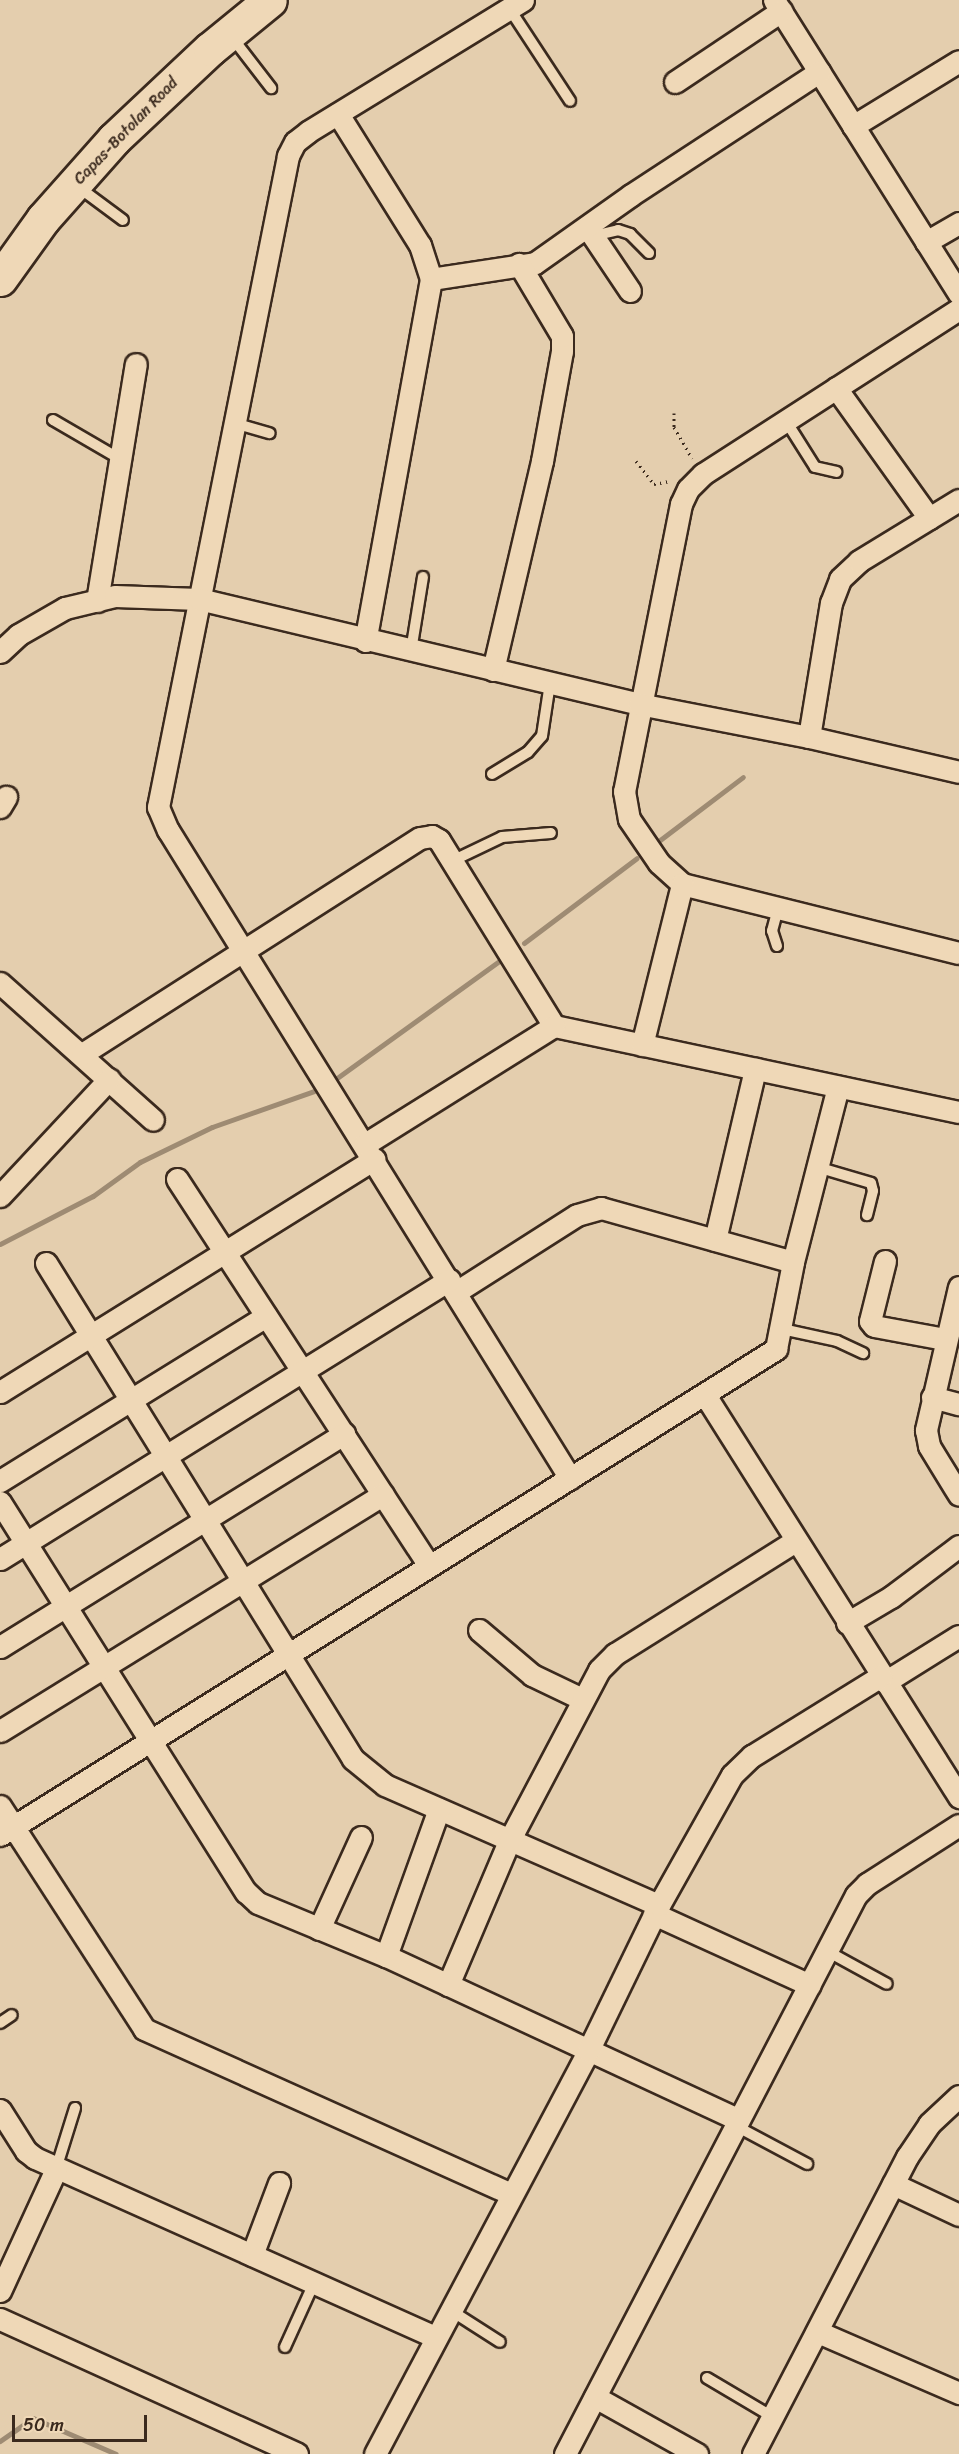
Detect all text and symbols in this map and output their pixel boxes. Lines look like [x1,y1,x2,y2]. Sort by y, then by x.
street label: Capas-Botolan Road [70,73,182,189]
scale bar [15,2403,150,2441]
text: 50 m [23,2409,64,2441]

